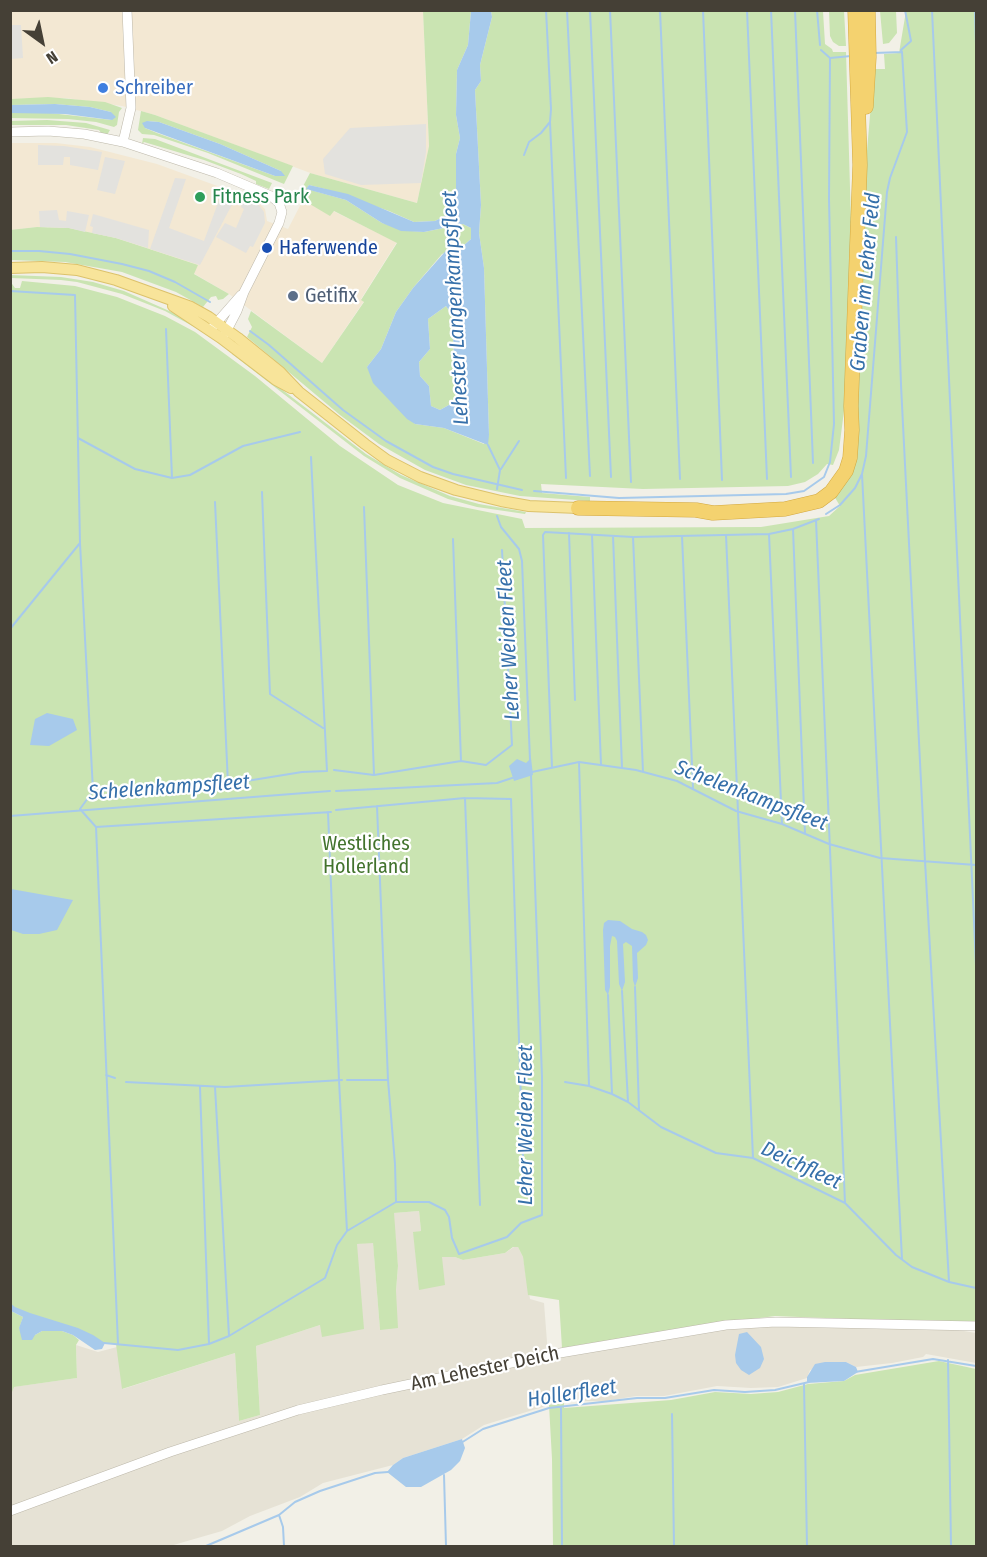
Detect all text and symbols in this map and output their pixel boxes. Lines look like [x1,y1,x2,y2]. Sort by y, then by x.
north arrow [12,12,72,72]
text: N [43,47,61,68]
place label: Schreiber [115,76,193,100]
marker: Schreiber [96,81,110,95]
place label: Fitness Park [212,185,309,209]
marker: Fitness Park [193,190,207,204]
water label: Lehester Langenkampsfleet [437,190,475,426]
water label: Graben im Leher Feld [846,192,886,372]
place label: Haferwende [279,236,378,260]
marker: Haferwende [260,241,274,255]
place label: Getifix [305,284,357,308]
marker: Getifix [286,289,300,303]
water label: Leher Weiden Fleet [492,559,526,721]
water label: Schelenkampsfleet [671,755,831,837]
water label: Schelenkampsfleet [88,770,250,806]
park label: Westliches Hollerland [322,832,410,879]
water label: Leher Weiden Fleet [513,1045,539,1205]
water label: Deichfleet [757,1137,845,1195]
street label: Am Lehester Deich [409,1342,561,1396]
water label: Hollerfleet [526,1375,618,1413]

